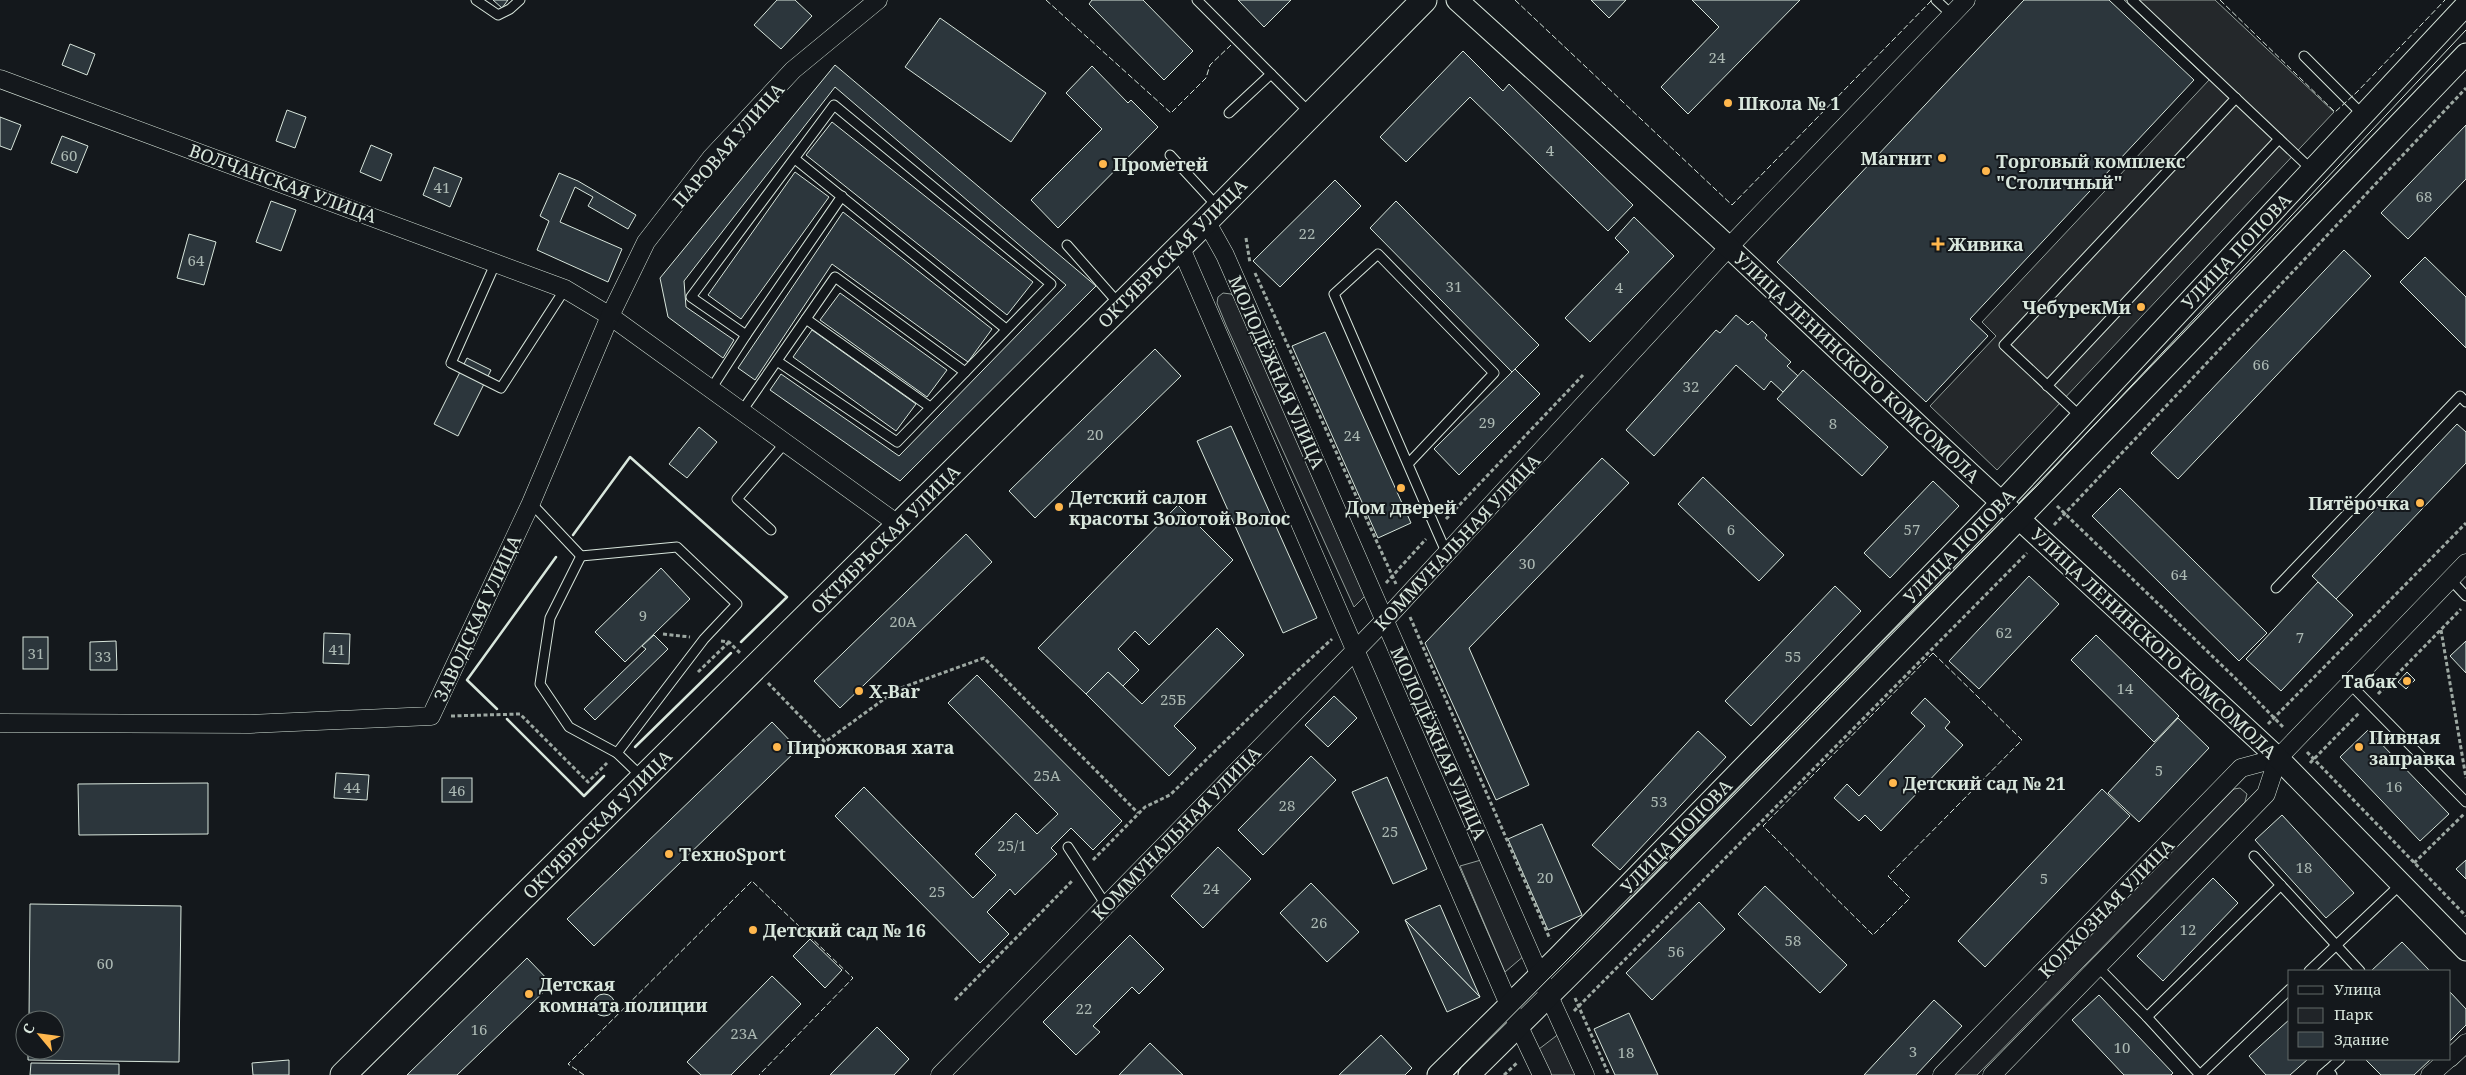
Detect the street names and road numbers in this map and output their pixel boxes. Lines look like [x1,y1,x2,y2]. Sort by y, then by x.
street label: ПАРОВАЯ УЛИЦА [667,77,789,213]
street label: ВОЛЧАНСКАЯ УЛИЦА [186,138,380,228]
street label: ОКТЯБРЬСКАЯ УЛИЦА [1092,173,1252,333]
street label: УЛИЦА ПОПОВА [2176,188,2296,314]
street label: УЛИЦА ЛЕНИНСКОГО КОМСОМОЛА [1729,246,1985,488]
street label: МОЛОДЁЖНАЯ УЛИЦА [1224,272,1331,473]
street label: КОММУНАЛЬНАЯ УЛИЦА [1369,448,1546,635]
street label: ОКТЯБРЬСКАЯ УЛИЦА [805,459,965,619]
street label: УЛИЦА ПОПОВА [1898,483,2020,608]
street label: УЛИЦА ЛЕНИНСКОГО КОМСОМОЛА [2026,522,2282,764]
street label: ЗАВОДСКАЯ УЛИЦА [428,531,526,705]
street label: МОЛОДЁЖНАЯ УЛИЦА [1386,643,1493,844]
street label: КОММУНАЛЬНАЯ УЛИЦА [1086,741,1266,925]
street label: ОКТЯБРЬСКАЯ УЛИЦА [517,744,677,904]
street label: УЛИЦА ПОПОВА [1615,773,1737,898]
street label: КОЛХОЗНАЯ УЛИЦА [2033,833,2179,983]

